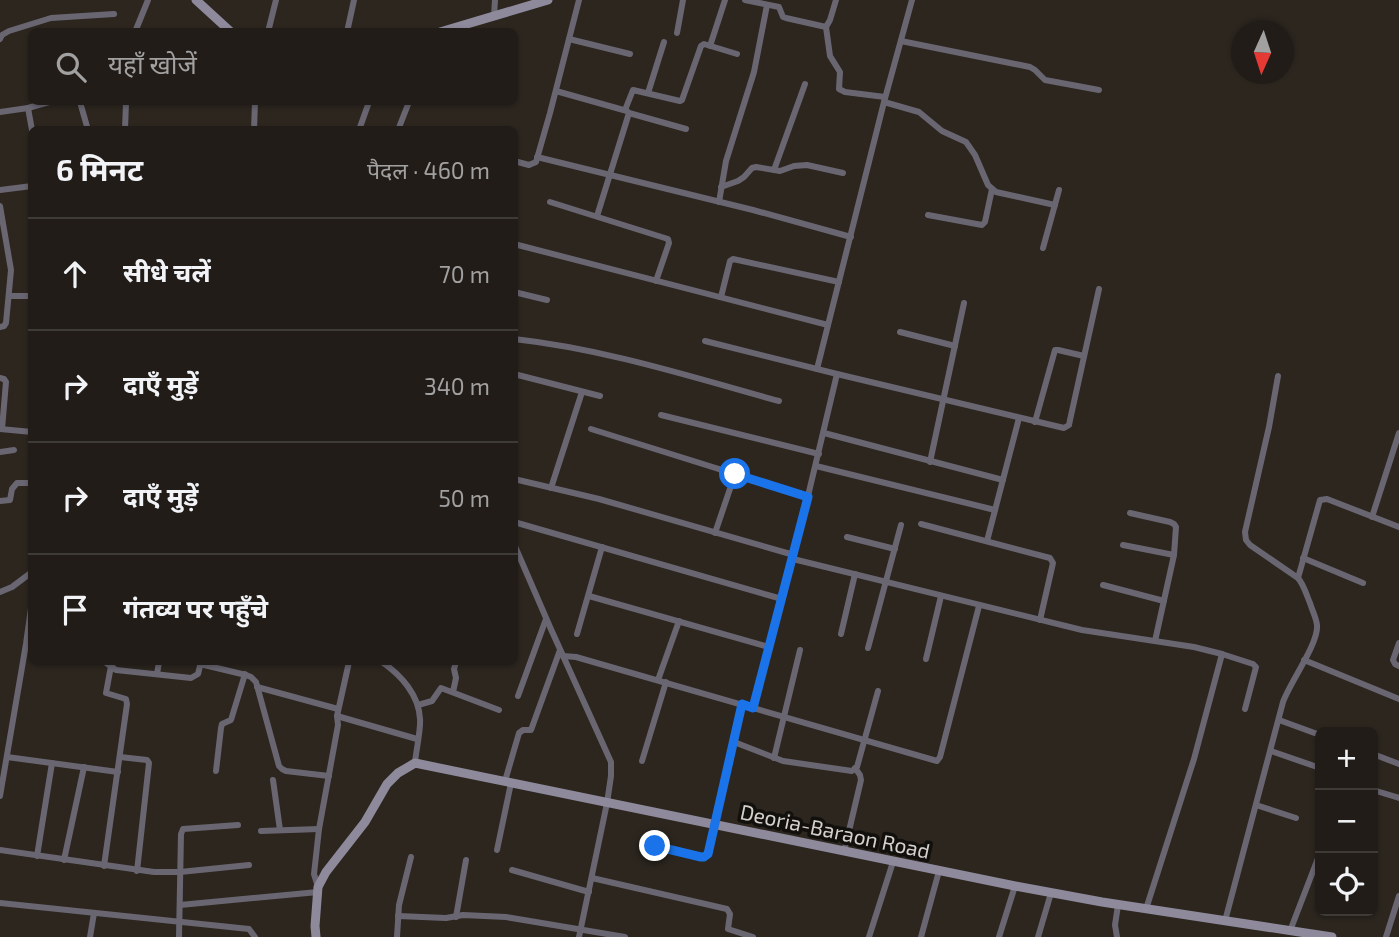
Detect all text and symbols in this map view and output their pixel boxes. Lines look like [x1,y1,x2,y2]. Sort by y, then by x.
north arrow [1231,21,1294,84]
search box [28,28,518,105]
icon: search [52,48,90,86]
text: यहाँ खोजें [108,48,197,79]
text: 6 मिनट [56,151,143,187]
text: पैदल · 460 m [367,156,490,184]
icon: ahead [56,255,94,293]
text: सीधे चलें [123,256,211,287]
text: 70 m [439,260,490,288]
icon: right [56,367,94,405]
text: दाएँ मुड़ें [123,368,198,399]
text: 340 m [424,372,490,400]
route start [719,458,750,489]
icon: right [56,479,94,517]
text: दाएँ मुड़ें [123,480,198,511]
text: 50 m [439,484,490,512]
icon: arrive [56,591,94,629]
text: गंतव्य पर पहुँचे [123,592,268,623]
map controls [1315,727,1378,916]
button: + [1315,727,1378,790]
button: − [1315,790,1378,853]
street label: Deoria-Baraon Road [738,798,933,863]
route end [639,830,670,861]
button: locate [1315,853,1378,916]

